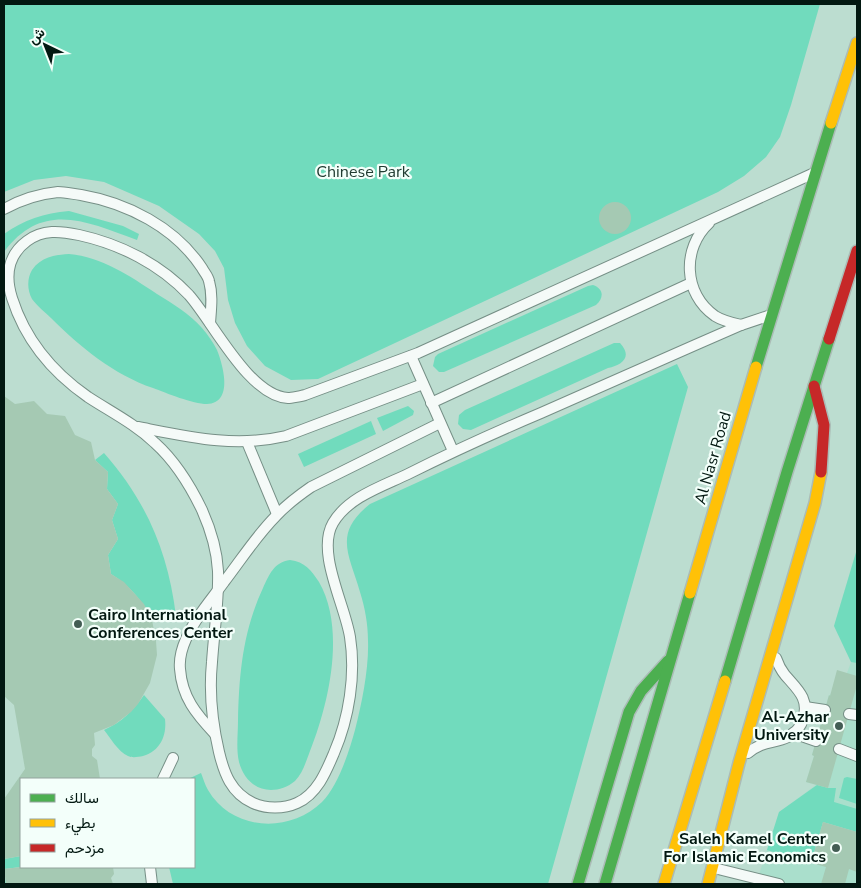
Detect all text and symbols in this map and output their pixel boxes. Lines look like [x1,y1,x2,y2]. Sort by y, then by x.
north arrow [20,20,70,70]
text: ش [24,23,49,49]
park label: Chinese Park [316,161,411,183]
street label: Al Nasr Road [689,409,737,507]
place label: Cairo International Conferences Center [88,604,234,644]
marker: Cairo International Conferences Center [72,618,84,630]
place label: Al-Azhar University [754,706,830,746]
marker: Al-Azhar University [833,720,845,732]
legend [20,778,195,868]
text: سالك [65,788,99,808]
text: بطيء [65,813,95,836]
place label: Saleh Kamel Center For Islamic Economics [663,828,827,868]
text: مزدحم [65,838,104,858]
marker: Saleh Kamel Center For Islamic Economics [830,842,842,854]

